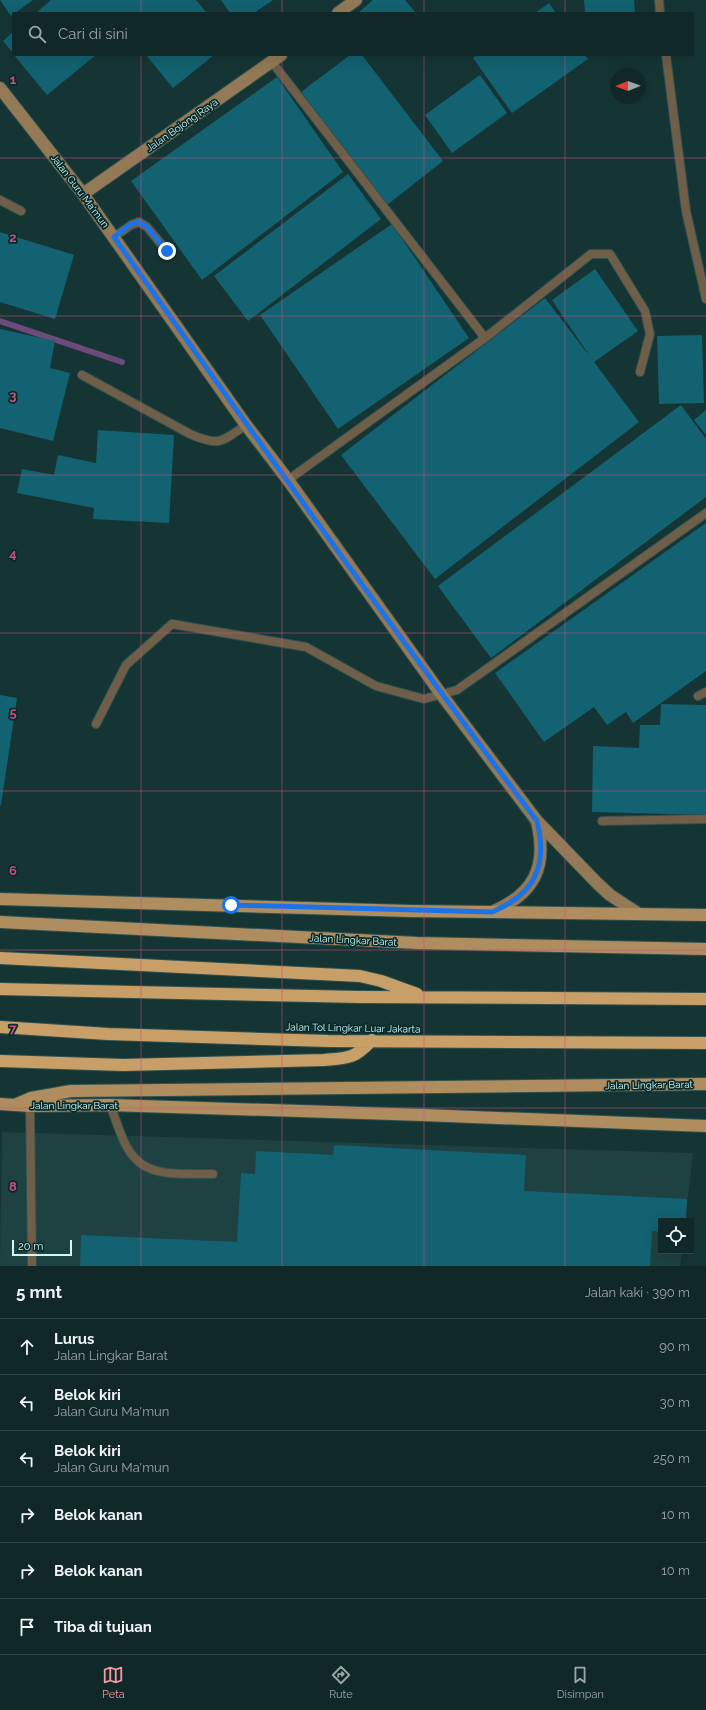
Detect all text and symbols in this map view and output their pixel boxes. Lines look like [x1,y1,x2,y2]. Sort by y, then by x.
search box [12,12,694,56]
icon: search [26,23,48,45]
text: Cari di sini [58,25,128,43]
north arrow [610,68,646,104]
text: 1 [10,72,17,87]
street label: Jalan Bojong Raya [144,96,220,154]
street label: Jalan Guru Ma'mun [49,152,111,230]
text: 2 [9,230,17,245]
route end [158,242,176,260]
text: 3 [9,388,17,403]
text: 4 [9,546,17,561]
text: 5 [9,705,17,720]
text: 6 [9,863,17,878]
route start [222,896,240,914]
street label: Jalan Lingkar Barat [309,932,398,948]
text: 7 [9,1021,17,1036]
street label: Jalan Tol Lingkar Luar Jakarta [285,1021,421,1035]
street label: Jalan Lingkar Barat [605,1079,694,1091]
street label: Jalan Lingkar Barat [30,1100,118,1111]
text: 8 [9,1179,17,1194]
map controls [658,1218,694,1254]
button: locate [658,1218,694,1254]
scale bar [12,1238,72,1257]
text: 20 m [18,1240,43,1253]
text: 5 mnt [16,1282,62,1302]
text: Jalan kaki · 390 m [585,1285,690,1300]
text: Lurus [54,1330,95,1348]
icon: ahead [16,1336,38,1358]
text: 90 m [659,1339,690,1354]
text: Jalan Lingkar Barat [54,1348,168,1363]
text: Belok kiri [54,1386,121,1404]
icon: left [16,1392,38,1414]
text: 30 m [660,1395,690,1410]
text: Jalan Guru Ma'mun [54,1404,169,1419]
text: Belok kiri [54,1442,121,1460]
icon: left [16,1448,38,1470]
text: 250 m [653,1451,690,1466]
text: Jalan Guru Ma'mun [54,1460,169,1475]
icon: right [16,1504,38,1526]
text: Belok kanan [54,1506,143,1524]
text: 10 m [661,1507,690,1522]
icon: right [16,1560,38,1582]
text: Belok kanan [54,1562,143,1580]
text: 10 m [661,1563,690,1578]
icon: arrive [16,1616,38,1638]
text: Tiba di tujuan [54,1618,152,1636]
tab: Peta [102,1664,125,1701]
tab: Rute [329,1664,353,1701]
tab: Disimpan [557,1664,604,1701]

